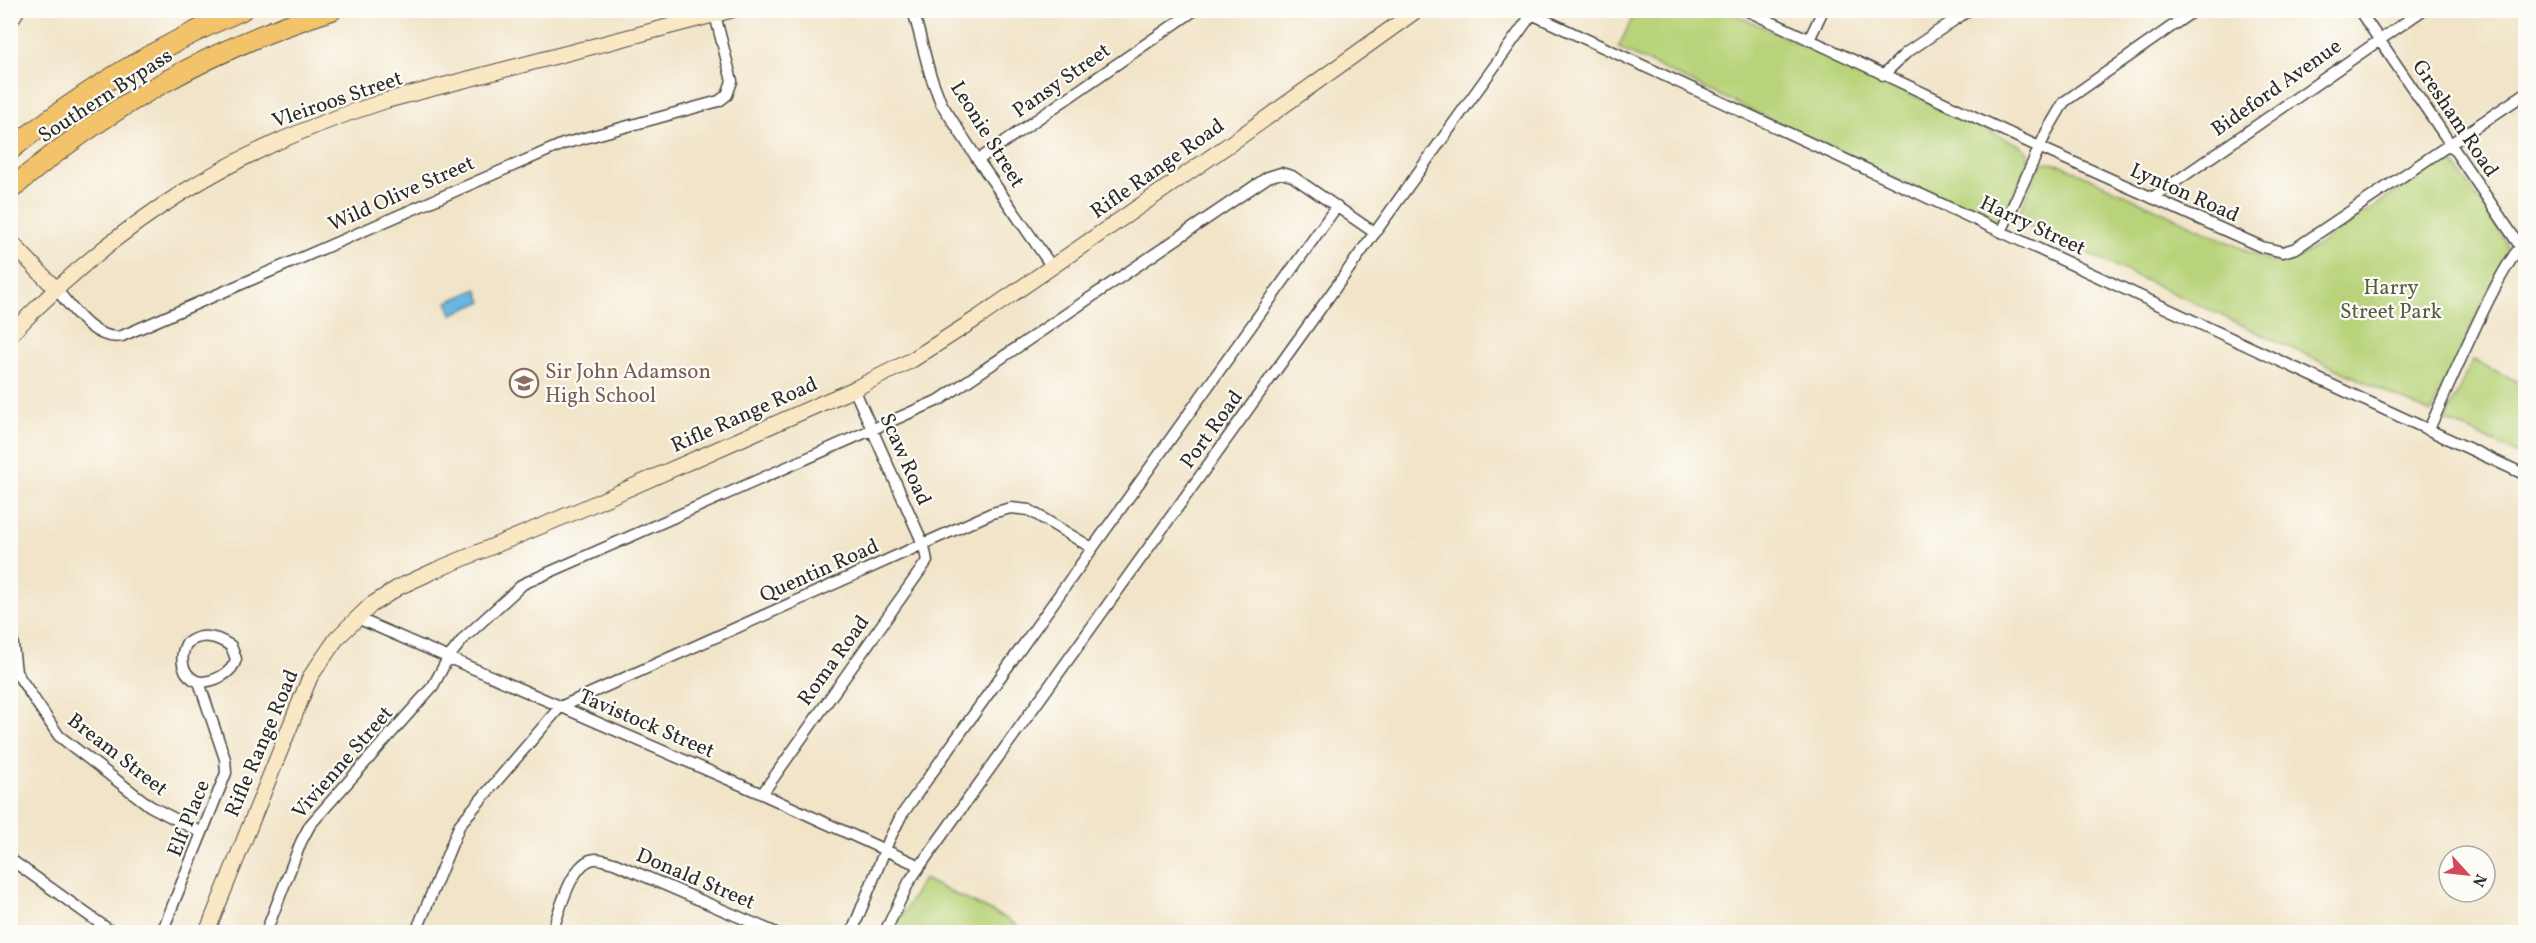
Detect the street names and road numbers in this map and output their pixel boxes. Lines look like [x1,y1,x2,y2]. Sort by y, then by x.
street label: Bideford Avenue [2206,32,2348,144]
street label: Pansy Street [1007,37,1117,126]
street label: Southern Bypass [33,42,179,151]
street label: Gresham Road [2405,54,2505,183]
street label: Vleiroos Street [268,65,407,136]
street label: Leonie Street [942,76,1031,194]
street label: Rifle Range Road [1085,112,1231,226]
street label: Wild Olive Street [324,149,479,240]
street label: Lynton Road [2125,156,2244,230]
street label: Harry Street [1975,189,2090,264]
street label: Rifle Range Road [667,370,822,461]
street label: Port Road [1174,385,1251,475]
street label: Scaw Road [871,409,938,510]
street label: Quentin Road [755,532,884,611]
street label: Roma Road [791,610,877,712]
street label: Rifle Range Road [218,665,307,822]
street label: Tavistock Street [574,683,719,766]
street label: Vivienne Street [286,700,400,826]
street label: Bream Street [61,707,173,804]
street label: Elf Place [161,776,218,861]
street label: Donald Street [631,841,759,918]

